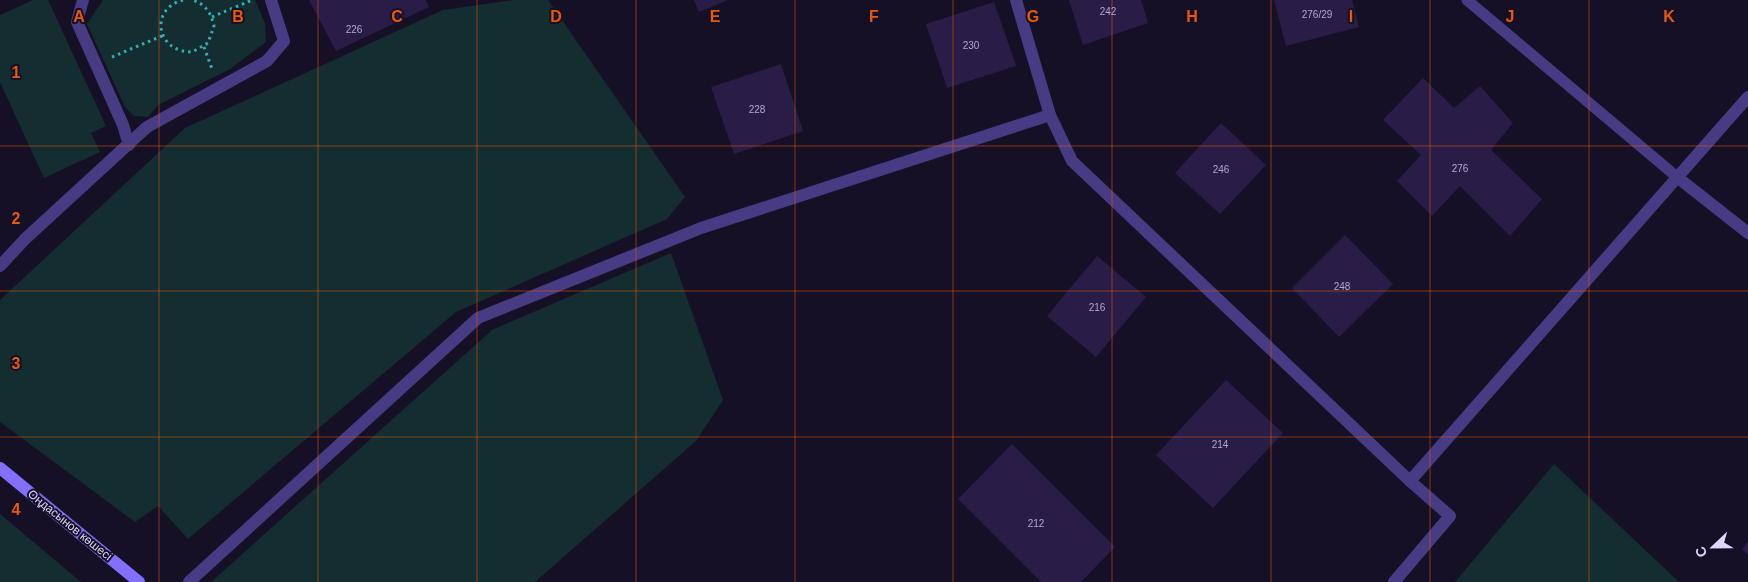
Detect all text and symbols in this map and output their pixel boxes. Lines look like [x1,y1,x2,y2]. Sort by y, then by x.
house number: 242 [1100,6,1117,17]
text: A [73,8,85,25]
text: B [232,8,244,25]
text: C [391,8,403,25]
text: D [550,8,562,25]
text: E [710,8,721,25]
text: F [869,8,879,25]
text: G [1027,8,1039,25]
text: H [1186,8,1198,25]
text: I [1349,8,1353,25]
text: J [1506,8,1514,25]
text: K [1663,8,1675,25]
house number: 276/29 [1302,9,1333,20]
house number: 226 [346,24,363,35]
house number: 230 [963,40,980,51]
text: 1 [12,64,21,81]
house number: 228 [749,104,766,115]
house number: 276 [1452,163,1469,174]
house number: 246 [1213,164,1230,175]
text: 2 [12,210,21,227]
house number: 248 [1334,281,1351,292]
house number: 216 [1089,302,1106,313]
text: 3 [12,355,21,372]
house number: 214 [1212,439,1229,450]
street label: Оңдасынов көшесі [25,487,115,563]
text: 4 [12,501,21,518]
house number: 212 [1028,518,1045,529]
north arrow [1688,522,1738,572]
text: С [1692,544,1710,560]

